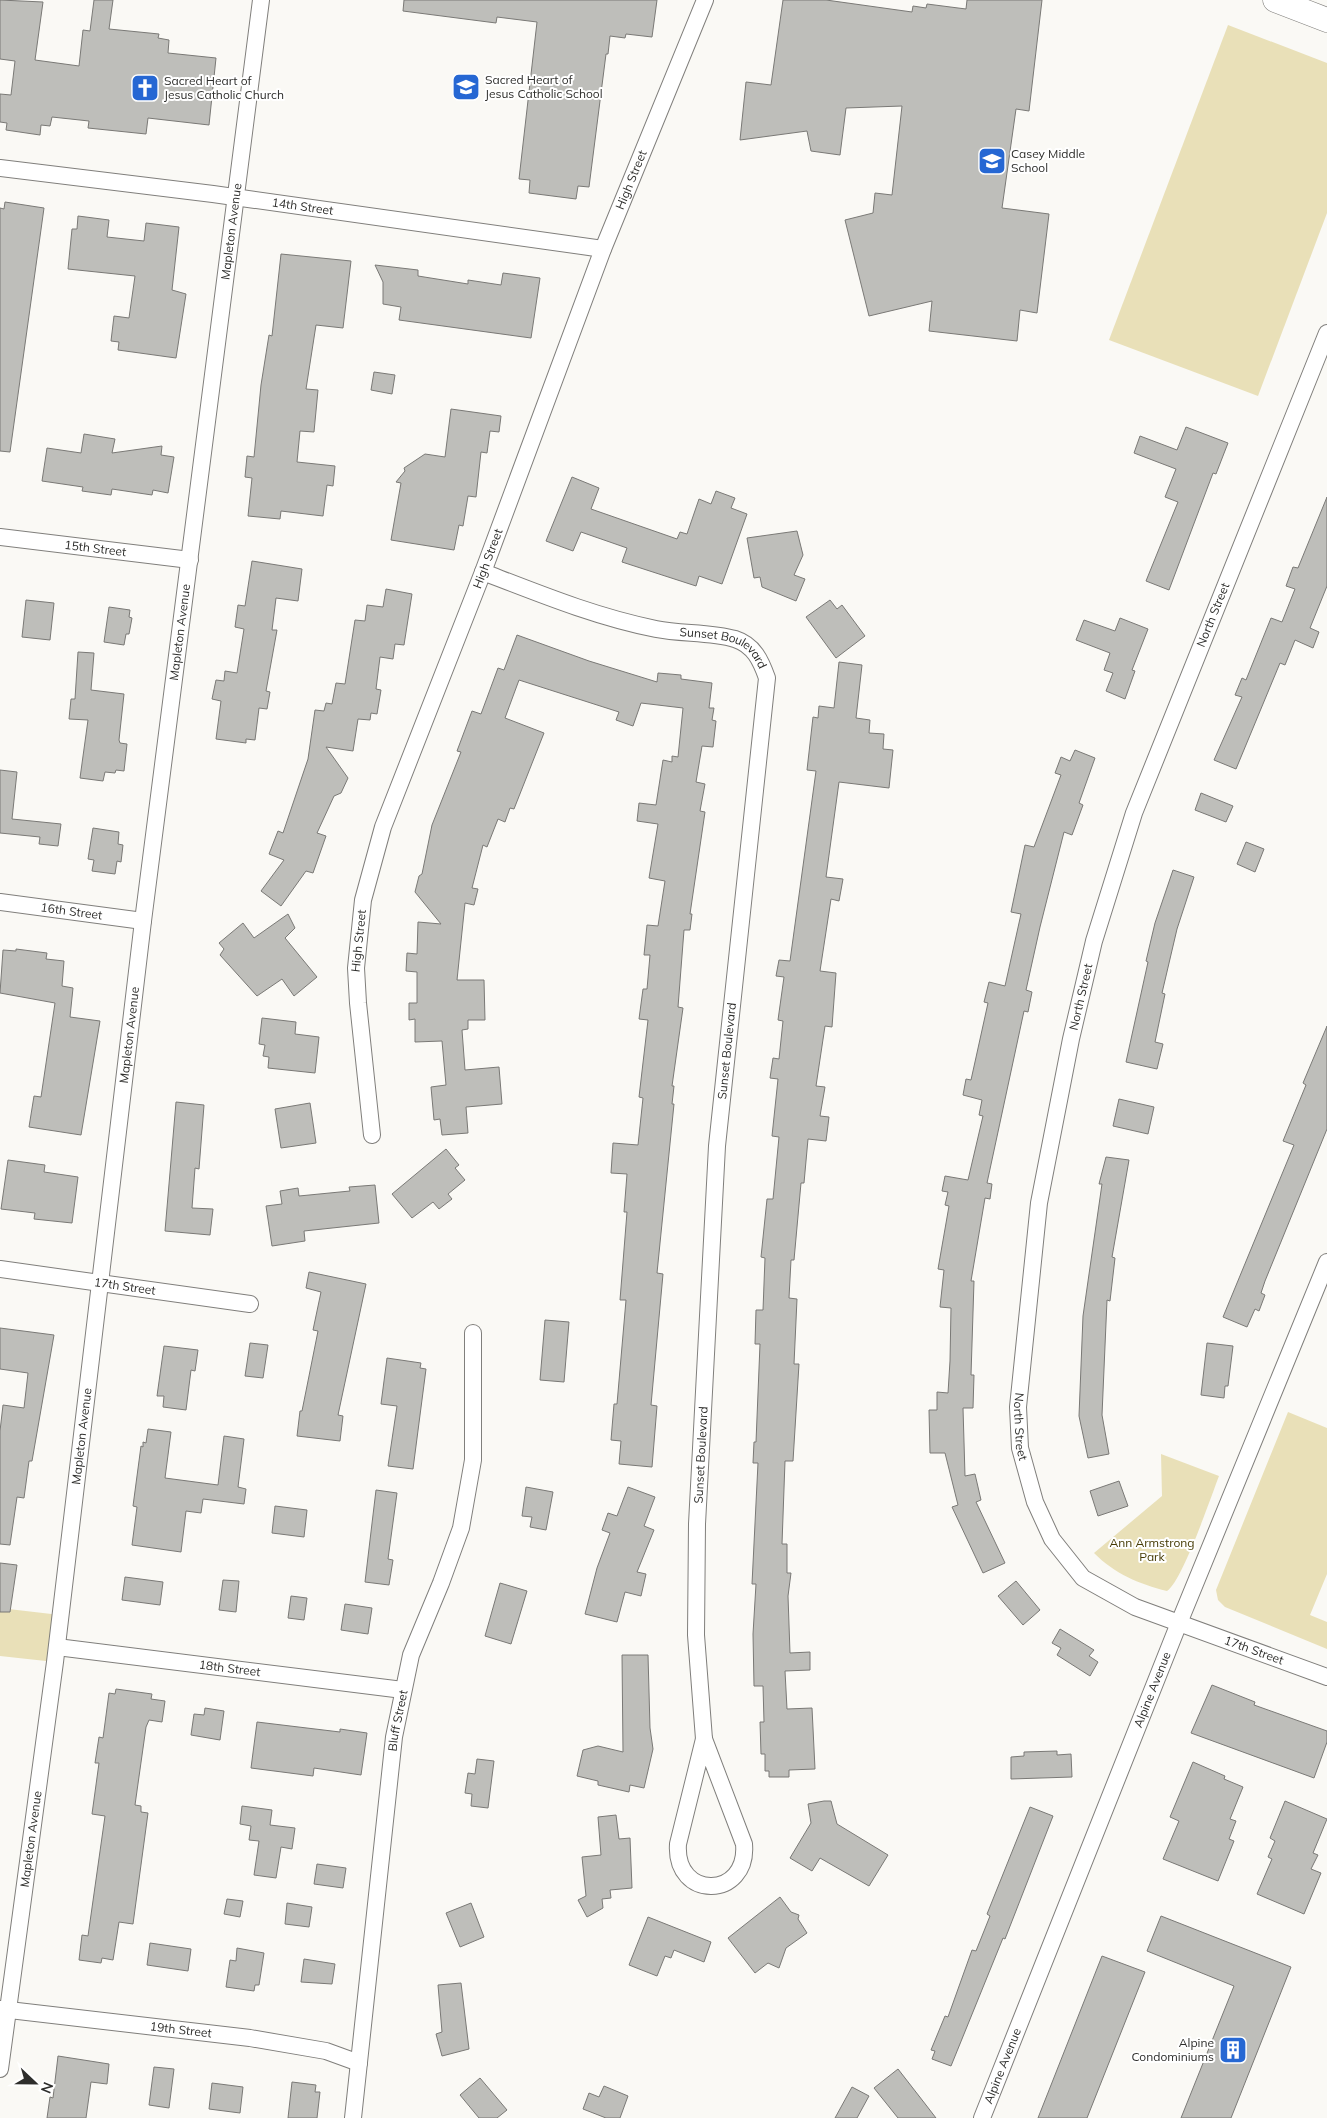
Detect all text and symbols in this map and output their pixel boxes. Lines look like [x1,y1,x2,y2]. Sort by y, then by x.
school or university icon: Sacred Heart of Jesus Catholic School [451,72,481,102]
place label: Sacred Heart of Jesus Catholic School [485,72,603,101]
church icon: Sacred Heart of Jesus Catholic Church [130,73,160,103]
place label: Sacred Heart of Jesus Catholic Church [164,73,284,102]
school or university icon: Casey Middle School [977,146,1007,176]
place label: Casey Middle School [1011,146,1085,175]
street label: High Street [612,148,650,212]
street label: Mapleton Avenue [217,182,244,281]
street label: 14th Street [271,194,334,218]
street label: High Street [469,526,505,590]
street label: 15th Street [64,537,127,559]
street label: North Street [1193,580,1232,649]
street label: Mapleton Avenue [166,583,193,681]
street label: Sunset Boulevard [679,624,770,671]
street label: 16th Street [40,899,103,923]
street label: High Street [348,909,369,973]
street label: North Street [1066,962,1095,1032]
street label: Mapleton Avenue [116,986,142,1084]
street label: Sunset Boulevard [714,1002,739,1100]
street label: 17th Street [93,1274,157,1298]
street label: Mapleton Avenue [68,1387,94,1485]
street label: North Street [1011,1392,1031,1462]
street label: Sunset Boulevard [690,1406,711,1504]
park label: Ann Armstrong Park [1109,1535,1195,1564]
street label: 17th Street [1222,1632,1286,1668]
street label: Alpine Avenue [1130,1649,1174,1730]
street label: 18th Street [198,1657,261,1679]
street label: Bluff Street [385,1688,411,1752]
street label: Mapleton Avenue [17,1790,45,1888]
street label: 19th Street [149,2018,213,2040]
street label: Alpine Avenue [980,2026,1024,2106]
place label: Alpine Condominiums [1132,2035,1214,2064]
building icon: Alpine Condominiums [1218,2035,1248,2065]
north arrow [10,2058,60,2108]
text: N [37,2080,57,2096]

